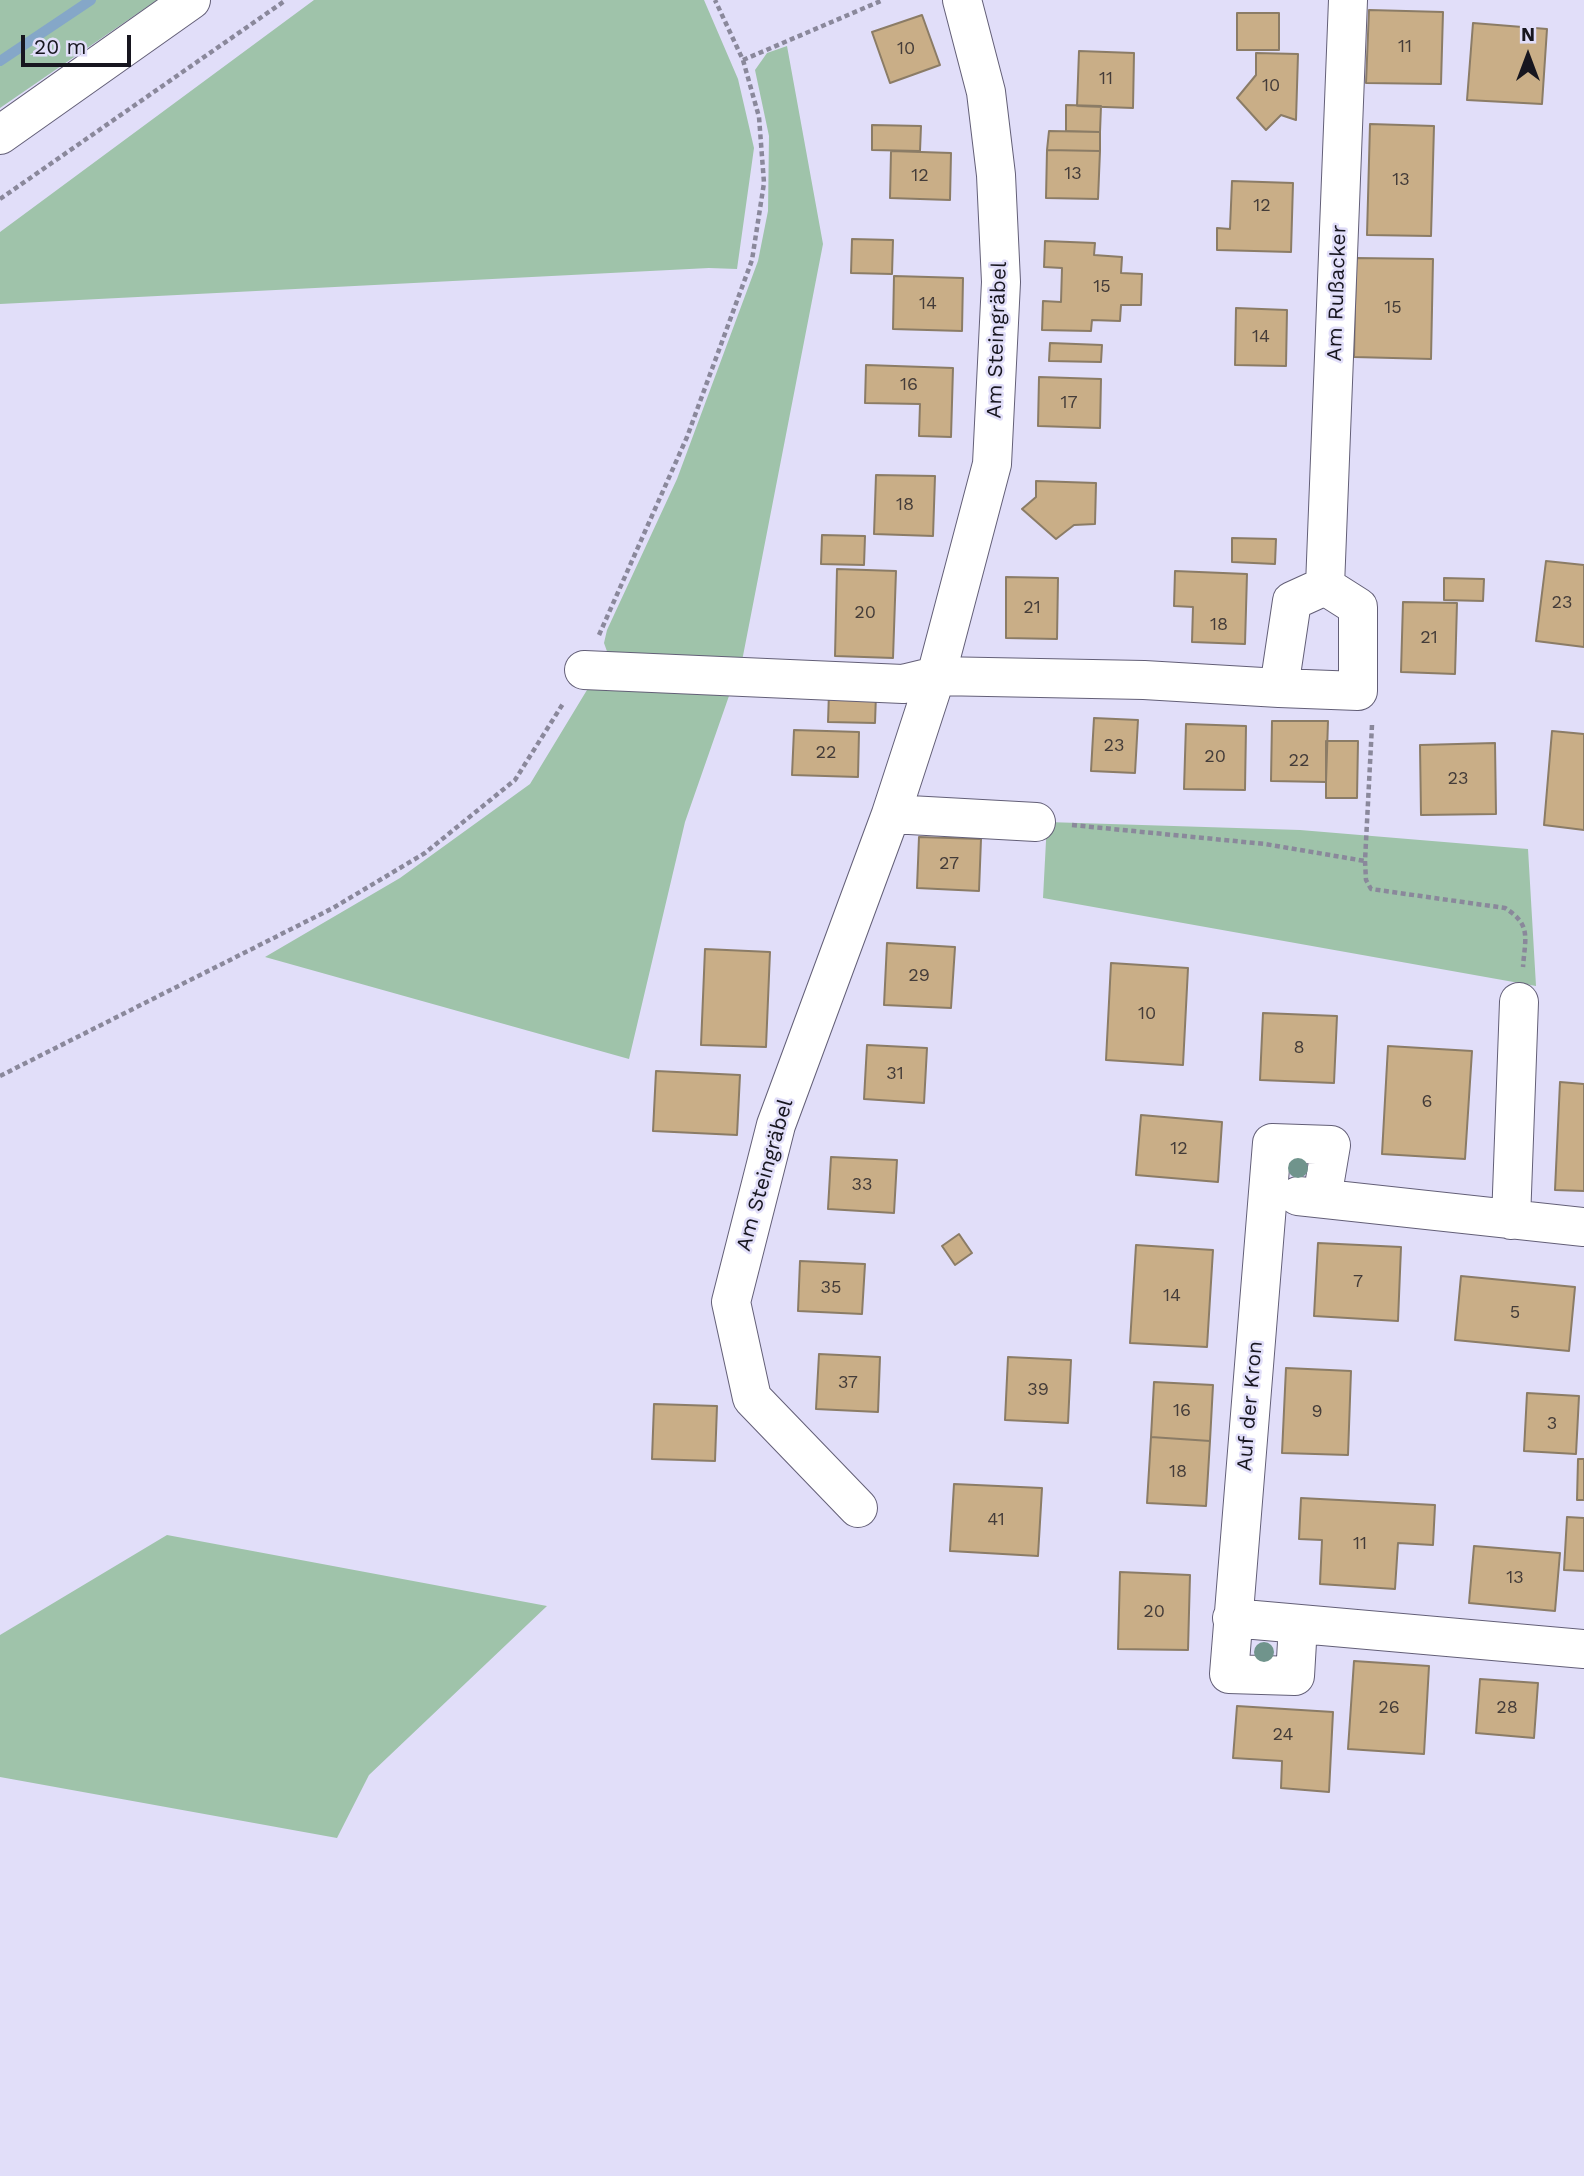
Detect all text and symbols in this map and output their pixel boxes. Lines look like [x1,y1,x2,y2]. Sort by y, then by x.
scale bar [24,21,135,65]
north arrow [1493,21,1563,91]
text: N [1521,23,1535,46]
text: 20 m [34,34,86,59]
house number: 11 [1398,36,1412,58]
house number: 10 [897,38,915,60]
house number: 11 [1099,68,1113,90]
house number: 10 [1262,75,1280,97]
house number: 13 [1064,163,1082,185]
house number: 12 [911,165,929,187]
house number: 13 [1392,169,1410,191]
house number: 12 [1253,195,1271,217]
street label: Am Rußacker [1322,224,1352,362]
street label: Am Steingräbel [982,261,1012,419]
house number: 15 [1093,276,1111,298]
house number: 14 [919,293,937,315]
house number: 15 [1384,297,1402,319]
house number: 14 [1252,326,1270,348]
house number: 16 [900,374,918,396]
house number: 17 [1060,392,1078,414]
house number: 18 [896,494,914,516]
house number: 23 [1552,592,1572,614]
house number: 21 [1023,597,1041,619]
house number: 20 [854,602,876,624]
house number: 18 [1210,614,1228,636]
house number: 21 [1420,627,1438,649]
house number: 23 [1104,735,1124,757]
house number: 22 [816,742,836,764]
house number: 20 [1204,746,1226,768]
house number: 22 [1289,750,1309,772]
house number: 23 [1448,768,1468,790]
house number: 27 [939,853,959,875]
house number: 29 [908,965,930,987]
house number: 10 [1138,1003,1156,1025]
house number: 8 [1293,1037,1305,1059]
house number: 31 [886,1063,904,1085]
house number: 6 [1422,1091,1432,1113]
street label: Am Steingräbel [731,1096,799,1254]
house number: 12 [1170,1138,1188,1160]
house number: 33 [852,1174,872,1196]
house number: 7 [1353,1271,1363,1293]
house number: 35 [821,1277,841,1299]
house number: 14 [1163,1285,1181,1307]
house number: 5 [1510,1302,1520,1324]
street label: Auf der Kron [1232,1340,1268,1472]
house number: 37 [838,1372,858,1394]
house number: 39 [1027,1379,1049,1401]
house number: 16 [1173,1400,1191,1422]
house number: 9 [1311,1401,1323,1423]
house number: 3 [1547,1413,1557,1435]
house number: 18 [1169,1461,1187,1483]
house number: 41 [987,1509,1005,1531]
house number: 11 [1353,1533,1367,1555]
house number: 13 [1506,1567,1524,1589]
house number: 20 [1143,1601,1165,1623]
house number: 26 [1378,1697,1400,1719]
house number: 28 [1496,1697,1518,1719]
house number: 24 [1273,1724,1293,1746]

